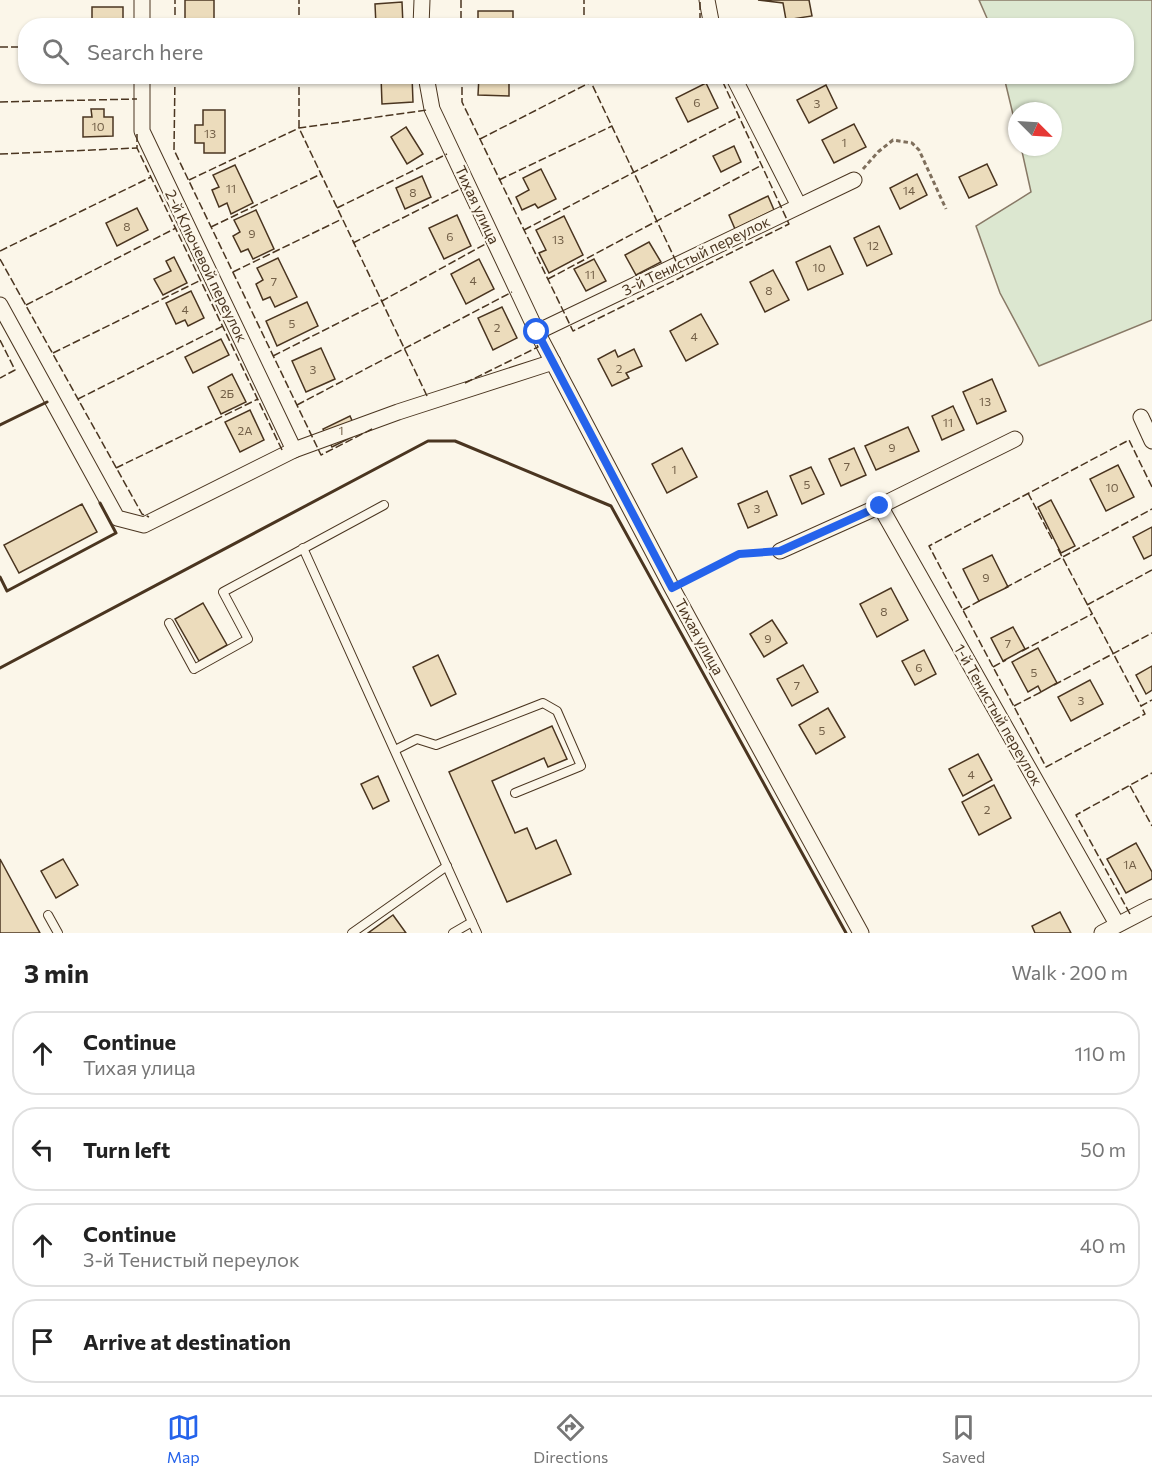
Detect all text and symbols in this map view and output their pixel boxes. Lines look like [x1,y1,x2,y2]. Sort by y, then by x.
search box [18,18,1134,84]
icon: search [39,35,72,68]
text: Search here [87,38,203,65]
house number: 6 [693,95,701,109]
house number: 3 [814,96,821,110]
north arrow [1008,102,1062,156]
house number: 10 [92,119,105,133]
house number: 13 [204,126,216,140]
house number: 1 [841,135,847,149]
street label: Тихая улица [452,162,504,247]
house number: 11 [226,181,236,195]
house number: 14 [903,183,915,197]
house number: 8 [409,185,417,199]
street label: 2-й Ключевой переулок [162,186,252,345]
street label: 3-й Тенистый переулок [619,211,773,299]
house number: 8 [123,219,131,233]
house number: 9 [248,226,256,240]
house number: 6 [446,229,454,243]
house number: 13 [552,232,564,246]
house number: 12 [867,238,879,252]
house number: 10 [813,260,826,274]
house number: 11 [585,267,595,281]
house number: 4 [469,273,477,287]
house number: 7 [271,274,277,288]
house number: 8 [765,283,773,297]
house number: 4 [181,302,189,316]
house number: 5 [289,316,296,330]
route start [523,318,549,344]
house number: 2 [494,320,501,334]
house number: 4 [690,329,698,343]
house number: 2 [616,361,623,375]
house number: 3 [310,362,317,376]
house number: 2Б [220,386,235,400]
house number: 13 [979,394,991,408]
house number: 11 [943,415,953,429]
house number: 2А [238,423,252,437]
house number: 1 [338,423,344,437]
house number: 9 [888,440,896,454]
house number: 7 [844,459,850,473]
house number: 1 [671,462,677,476]
house number: 5 [804,477,811,491]
house number: 10 [1106,480,1119,494]
route end [866,492,892,518]
house number: 3 [754,501,761,515]
house number: 9 [982,570,990,584]
street label: Тихая улица [672,595,728,678]
house number: 8 [880,604,888,618]
house number: 9 [764,631,772,645]
house number: 7 [1005,636,1011,650]
street label: 1-й Тенистый переулок [951,641,1047,788]
house number: 6 [915,660,923,674]
house number: 5 [1031,665,1038,679]
house number: 7 [794,678,800,692]
house number: 3 [1078,693,1085,707]
house number: 5 [819,723,826,737]
house number: 4 [967,767,975,781]
house number: 2 [984,802,991,816]
house number: 1А [1123,857,1137,871]
text: 3 min [24,957,89,988]
text: Walk · 200 m [1011,960,1128,984]
text: Continue [83,1028,176,1055]
icon: ahead [26,1037,59,1070]
text: 110 m [1075,1041,1126,1065]
text: Тихая улица [83,1055,196,1079]
icon: left [26,1133,59,1166]
text: Turn left [83,1136,170,1163]
text: 50 m [1080,1137,1126,1161]
text: Continue [83,1220,176,1247]
icon: ahead [26,1229,59,1262]
text: 40 m [1080,1233,1126,1257]
text: 3-й Тенистый переулок [83,1247,300,1271]
icon: arrive [26,1325,59,1358]
text: Arrive at destination [83,1328,291,1355]
tab: Map [167,1411,200,1466]
tab: Directions [533,1411,608,1466]
tab: Saved [942,1411,985,1466]

